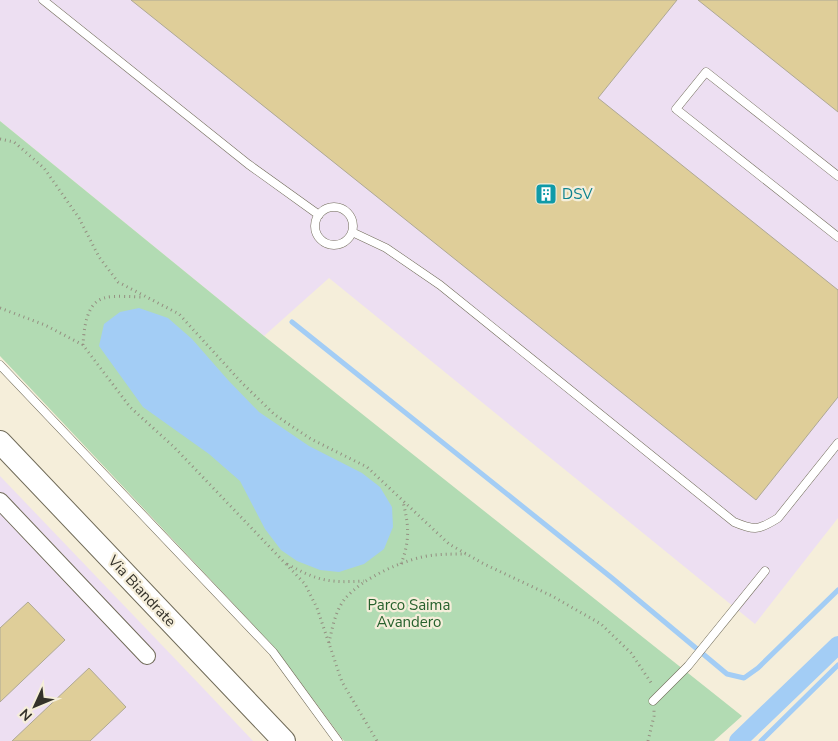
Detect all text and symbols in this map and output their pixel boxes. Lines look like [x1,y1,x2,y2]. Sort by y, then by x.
building icon: DSV [534,182,558,206]
place label: DSV [562,184,593,204]
street label: Via Biandrate [103,550,180,631]
park label: Parco Saima Avandero [368,595,450,632]
north arrow [10,681,60,731]
text: N [16,704,36,725]

